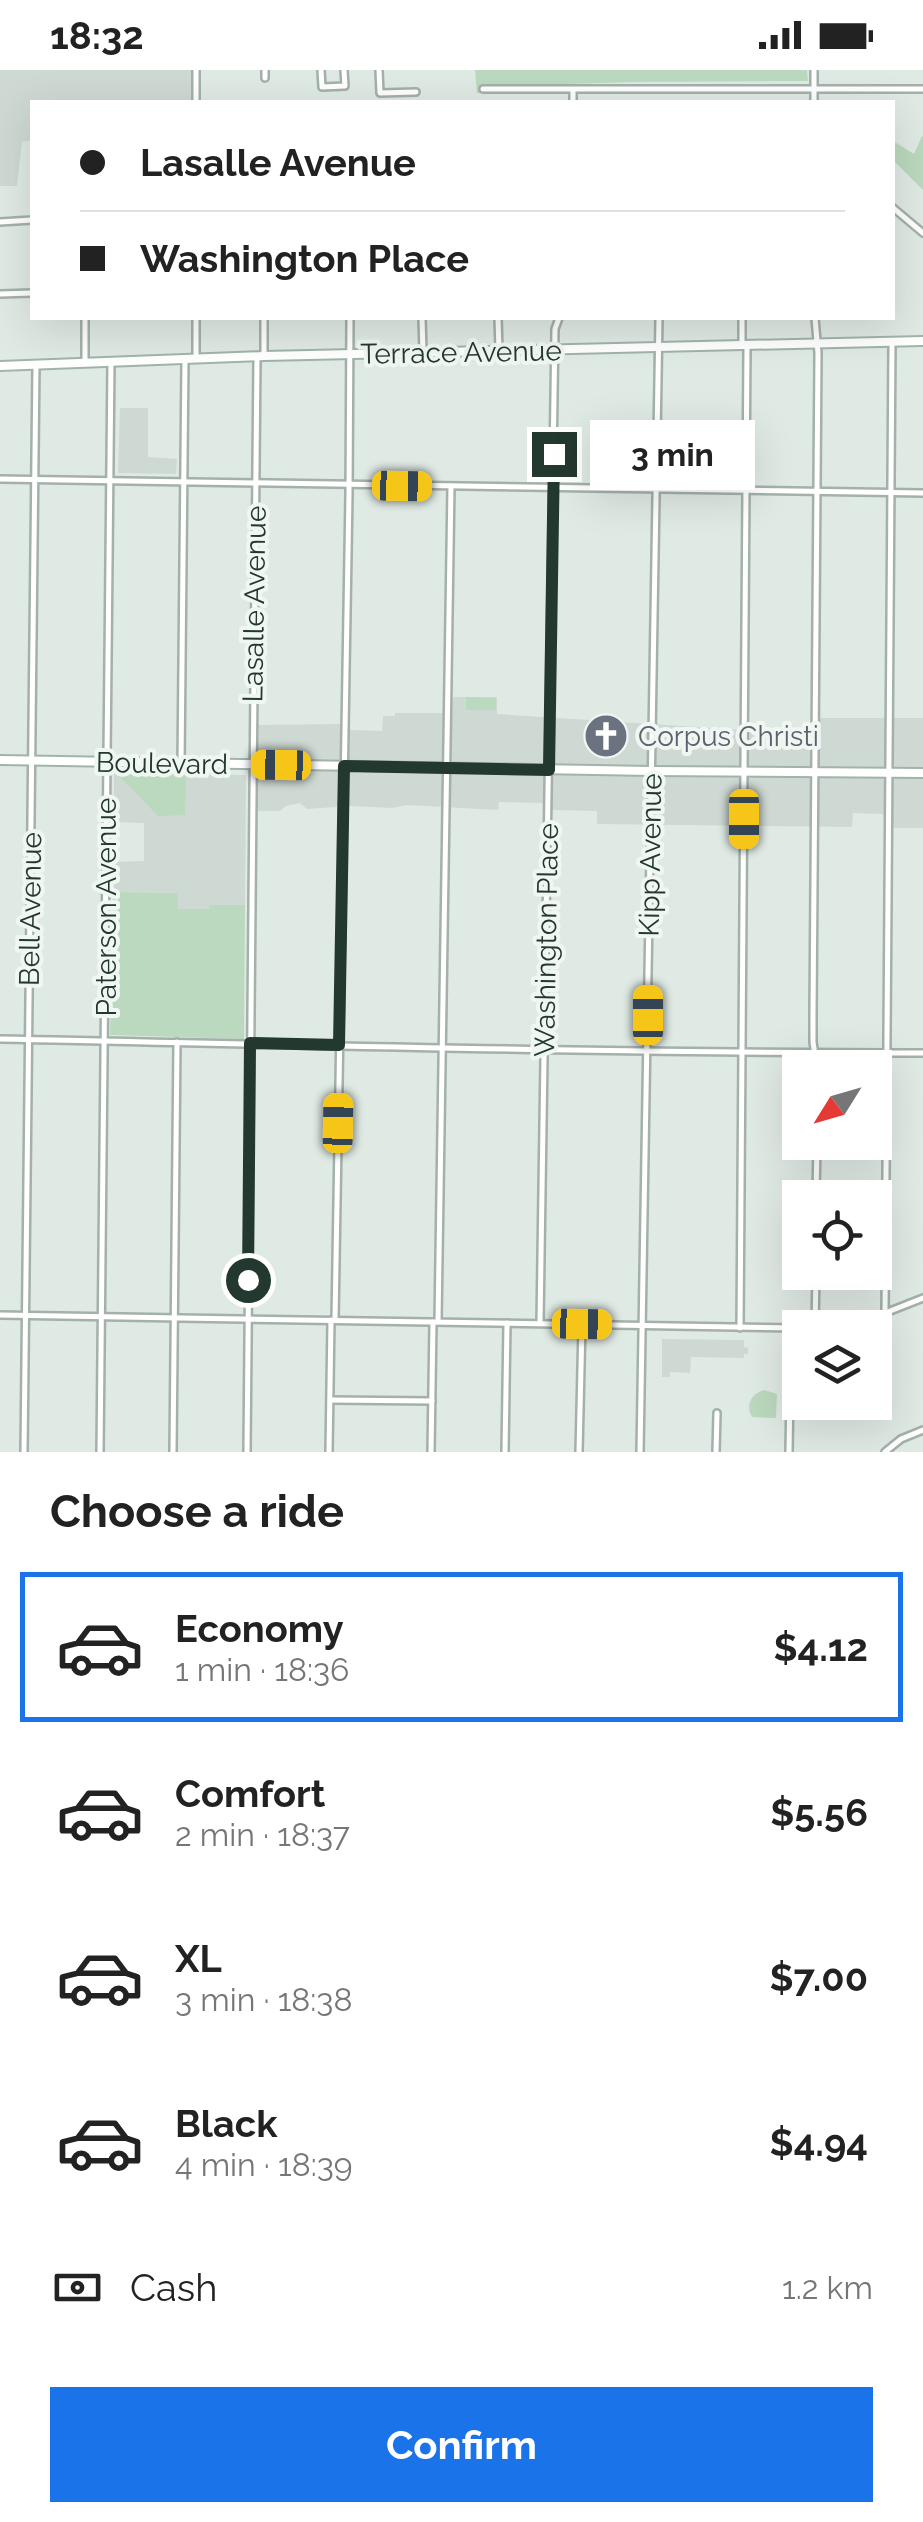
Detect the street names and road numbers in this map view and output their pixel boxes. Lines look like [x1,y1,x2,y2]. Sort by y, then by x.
street label: Terrace Avenue [360,334,562,371]
street label: Lasalle Avenue [236,505,273,703]
street label: Boulevard [96,746,228,781]
street label: Kipp Avenue [633,773,668,937]
street label: Paterson Avenue [90,798,123,1016]
street label: Washington Place [528,823,565,1057]
street label: Bell Avenue [13,832,48,986]

